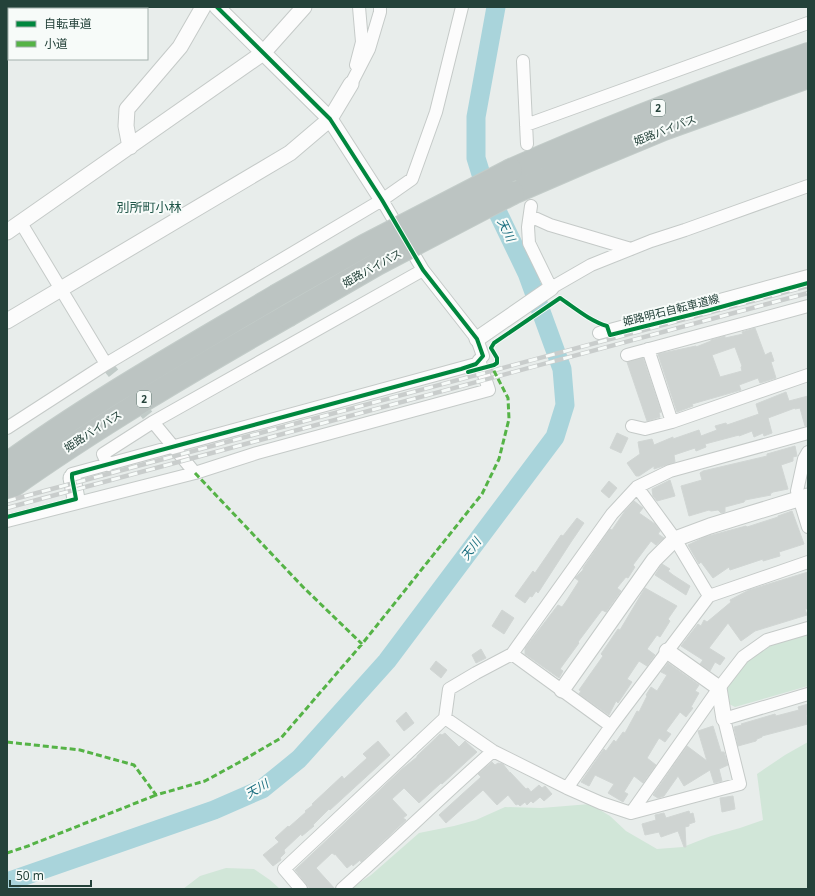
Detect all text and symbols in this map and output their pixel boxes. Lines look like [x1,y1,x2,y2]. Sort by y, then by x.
legend [8,8,148,60]
text: 自転車道 [44,15,92,32]
text: 小道 [44,35,68,52]
road number: 2 [651,100,665,116]
street label: 姫路バイパス [631,111,698,148]
district label: 別所町小林 [116,198,182,216]
water label: 天川 [494,215,520,246]
street label: 姫路バイパス [339,245,404,290]
street label: 姫路明石自転車道線 [621,290,721,329]
road number: 2 [137,391,151,407]
street label: 姫路バイパス [61,406,124,455]
water label: 天川 [457,532,486,563]
water label: 天川 [242,774,273,802]
scale bar [10,862,91,888]
text: 50 m [16,867,44,884]

